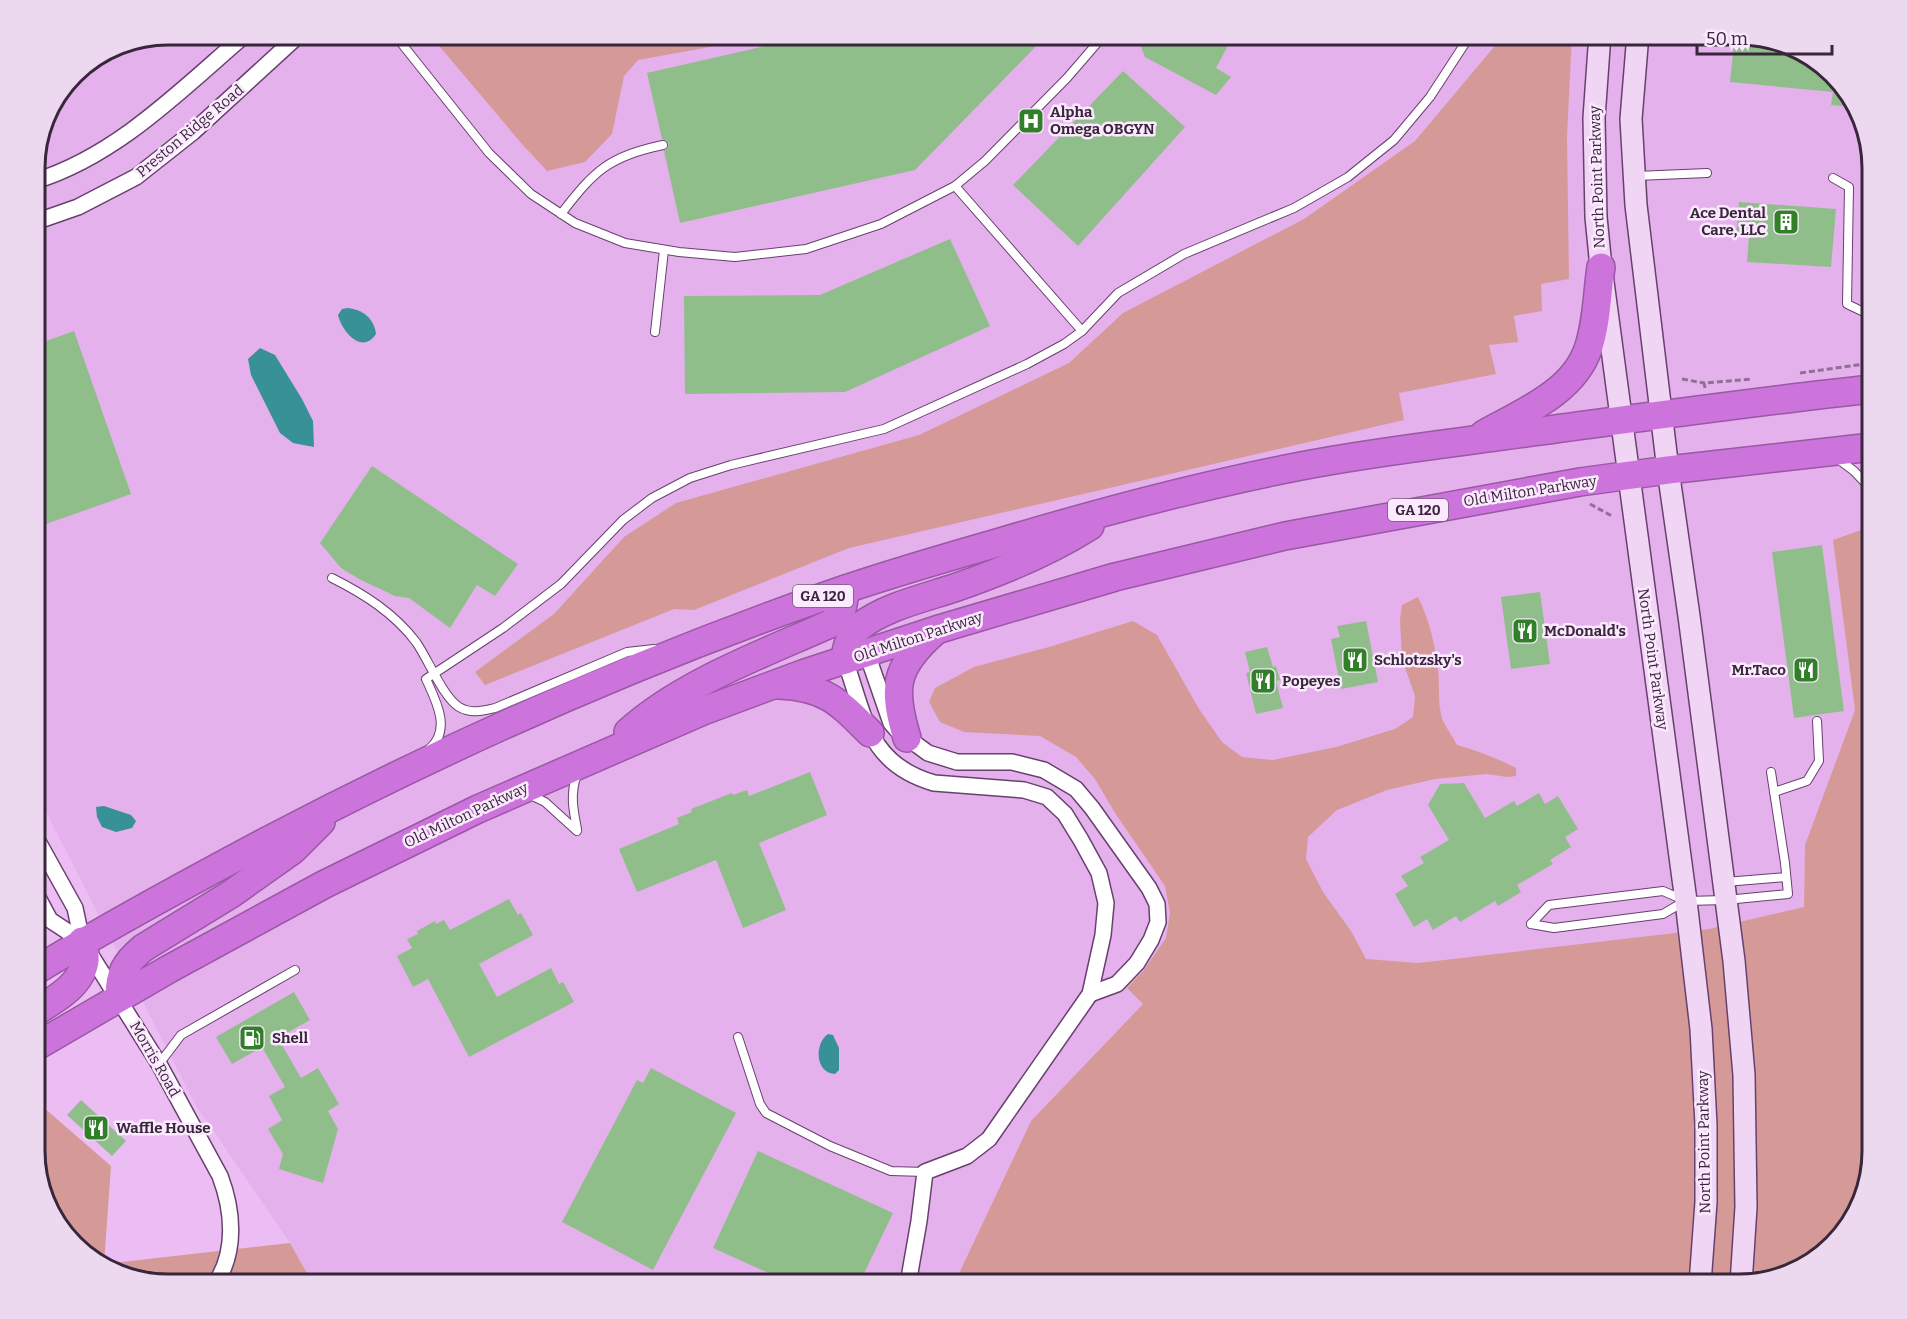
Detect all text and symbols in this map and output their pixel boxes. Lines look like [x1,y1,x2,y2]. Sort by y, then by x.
scale bar [1697,18,1832,56]
text: 50 m [1706,28,1748,50]
street label: Preston Ridge Road [133,81,247,181]
place label: Alpha Omega OBGYN [1050,103,1155,138]
street label: North Point Parkway [1586,105,1608,249]
hospital icon: Alpha Omega OBGYN [1016,106,1046,136]
place label: Ace Dental Care, LLC [1690,204,1766,239]
building icon: Ace Dental Care, LLC [1771,207,1801,237]
street label: Old Milton Parkway [1462,472,1598,510]
road number: GA 120 [1388,499,1448,521]
road number: GA 120 [793,585,853,607]
street label: North Point Parkway [1634,587,1672,731]
street label: Old Milton Parkway [851,608,985,666]
restaurant icon: McDonald's [1510,616,1540,646]
place label: McDonald's [1544,622,1626,640]
restaurant icon: Schlotzsky's [1340,645,1370,675]
place label: Schlotzsky's [1374,651,1462,669]
restaurant icon: Mr.Taco [1791,655,1821,685]
place label: Mr.Taco [1731,661,1786,679]
restaurant icon: Popeyes [1248,666,1278,696]
place label: Popeyes [1282,672,1340,690]
street label: Old Milton Parkway [401,778,531,852]
street label: Morris Road [126,1018,184,1100]
fuel station icon: Shell [237,1023,267,1053]
place label: Shell [272,1029,308,1047]
street label: North Point Parkway [1694,1070,1714,1214]
restaurant icon: Waffle House [81,1113,111,1143]
place label: Waffle House [116,1119,211,1137]

